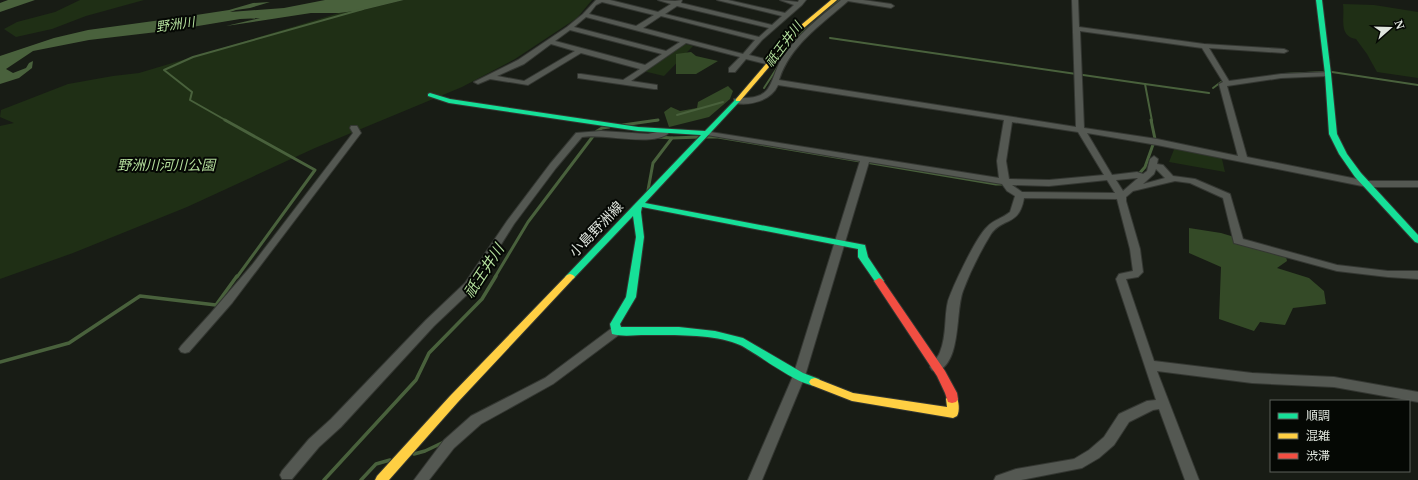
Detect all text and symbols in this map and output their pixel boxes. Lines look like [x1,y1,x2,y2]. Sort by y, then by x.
north arrow [1370,8,1410,48]
water label: 野洲川 [154,12,198,36]
water label: 祇王井川 [760,16,807,70]
text: N [1391,18,1409,31]
park label: 野洲川河川公園 [117,155,217,174]
street label: 小島野洲線 [564,197,627,260]
water label: 祇王井川 [458,238,509,301]
legend [1270,400,1410,472]
text: 順調 [1306,407,1330,424]
text: 混雑 [1306,427,1330,444]
text: 渋滞 [1306,447,1330,464]

